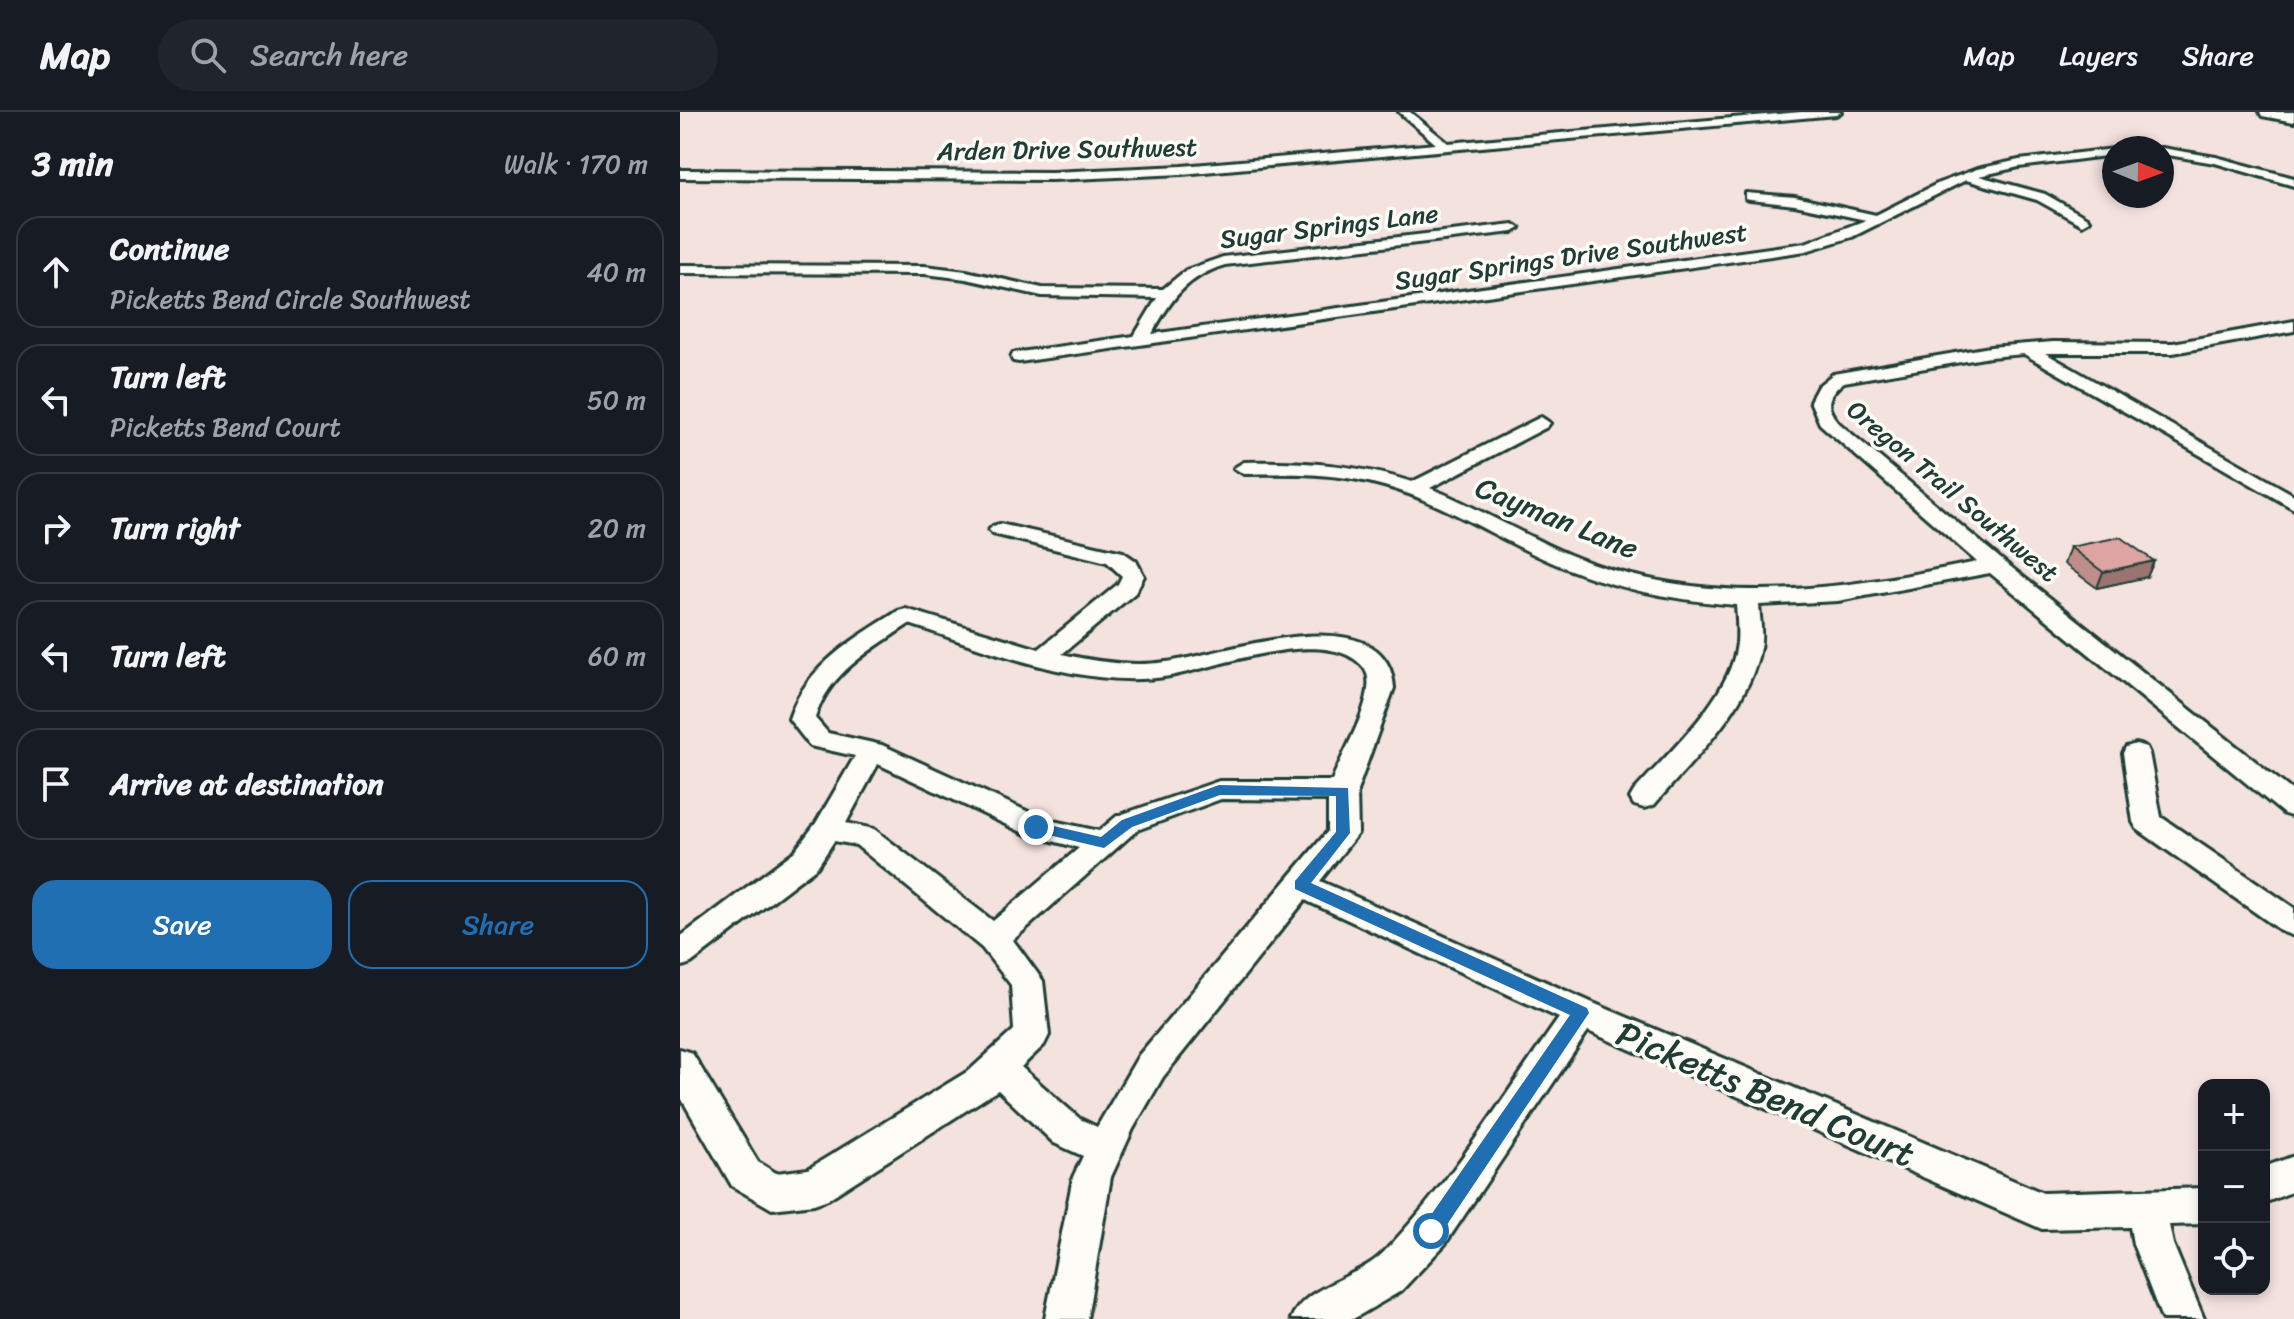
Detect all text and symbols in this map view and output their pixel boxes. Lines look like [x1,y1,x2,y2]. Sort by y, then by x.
search box [158,19,718,91]
text: Map [40,22,110,89]
text: Search here [250,28,408,82]
text: Map [1963,31,2015,80]
text: Layers [2059,31,2138,80]
text: Share [2182,31,2254,80]
icon: search [186,33,230,77]
street label: Arden Drive Southwest [935,124,1198,174]
text: 3 min [32,134,113,194]
north arrow [2102,136,2174,208]
text: Walk · 170 m [504,141,648,187]
street label: Sugar Springs Lane [1217,190,1441,262]
street label: Sugar Springs Drive Southwest [1392,208,1750,304]
text: Continue [110,222,229,276]
text: 40 m [587,249,646,295]
icon: ahead [34,250,78,294]
text: Picketts Bend Circle Southwest [110,276,471,322]
text: Turn left [110,350,226,404]
text: 50 m [587,377,646,423]
icon: left [34,378,78,422]
street label: Oregon Trail Southwest [1836,388,2070,594]
text: Picketts Bend Court [110,404,341,450]
street label: Cayman Lane [1467,461,1647,575]
text: Turn right [110,501,240,555]
text: 20 m [588,505,646,551]
icon: right [34,506,78,550]
text: Turn left [110,629,226,683]
text: 60 m [588,633,646,679]
icon: left [34,634,78,678]
text: Arrive at destination [110,757,384,811]
icon: arrive [34,762,78,806]
route end [1018,809,1054,845]
button: Save [32,880,332,969]
button: Share [348,880,648,969]
street label: Picketts Bend Court [1606,1002,1925,1186]
map controls [2198,1079,2270,1295]
button: + [2198,1079,2270,1151]
button: − [2198,1151,2270,1223]
route start [1413,1213,1449,1249]
button: locate [2198,1223,2270,1295]

